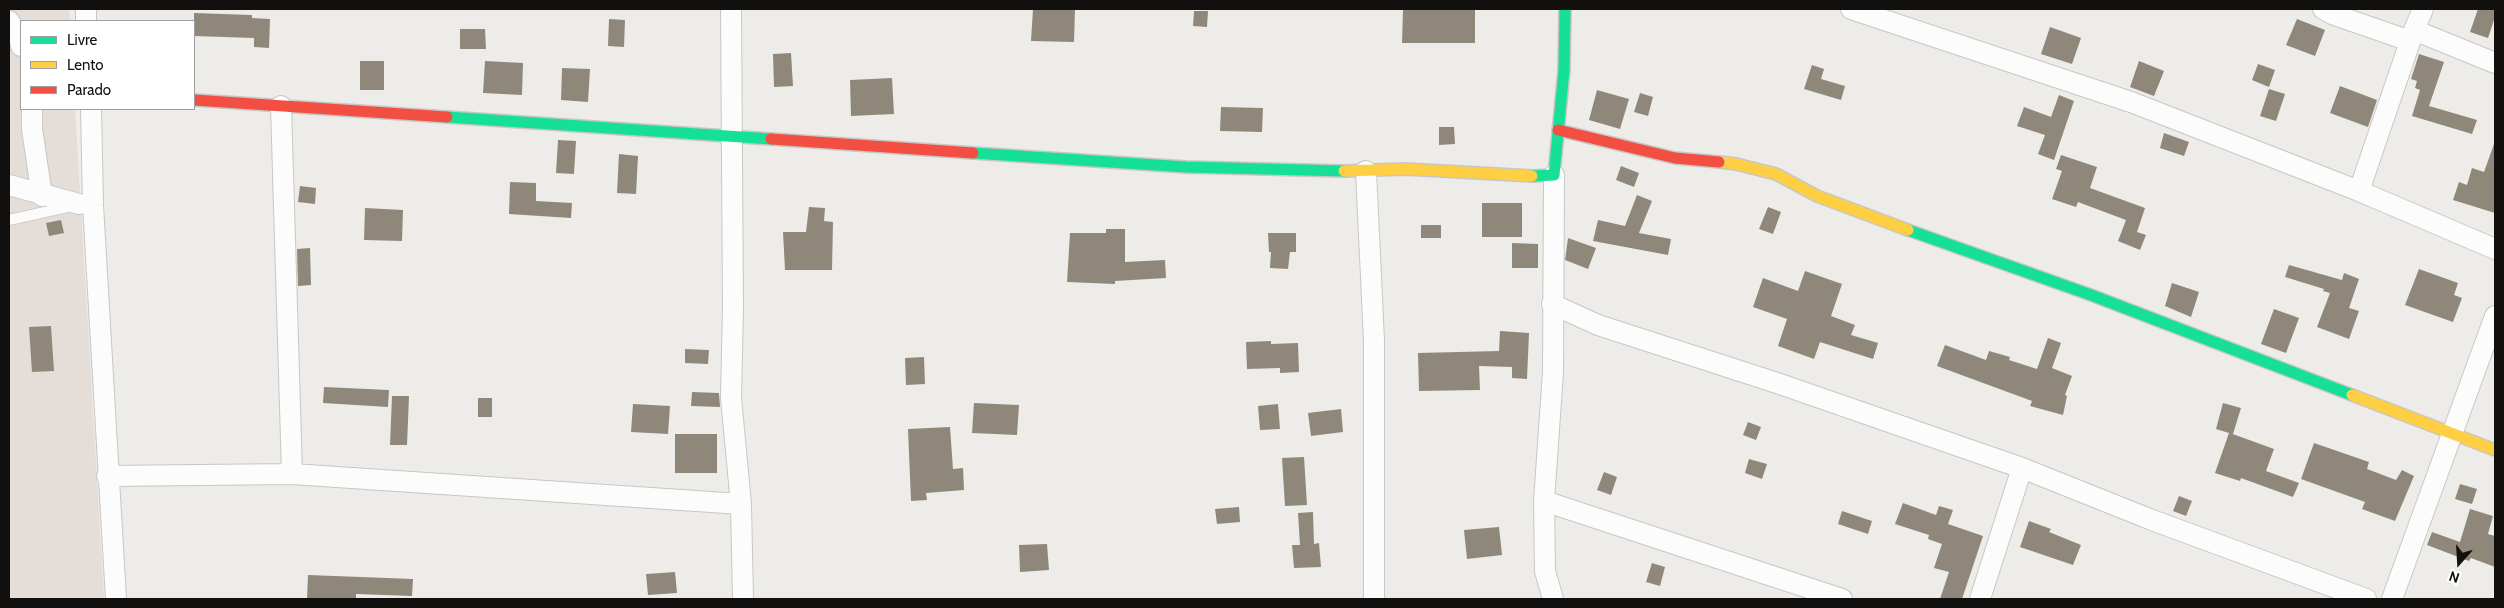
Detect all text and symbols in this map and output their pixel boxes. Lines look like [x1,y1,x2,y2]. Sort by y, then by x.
legend [20,20,195,110]
text: Livre [67,31,97,49]
text: Lento [67,56,104,74]
text: Parado [67,81,111,99]
north arrow [2434,538,2484,588]
text: N [2447,567,2462,587]

